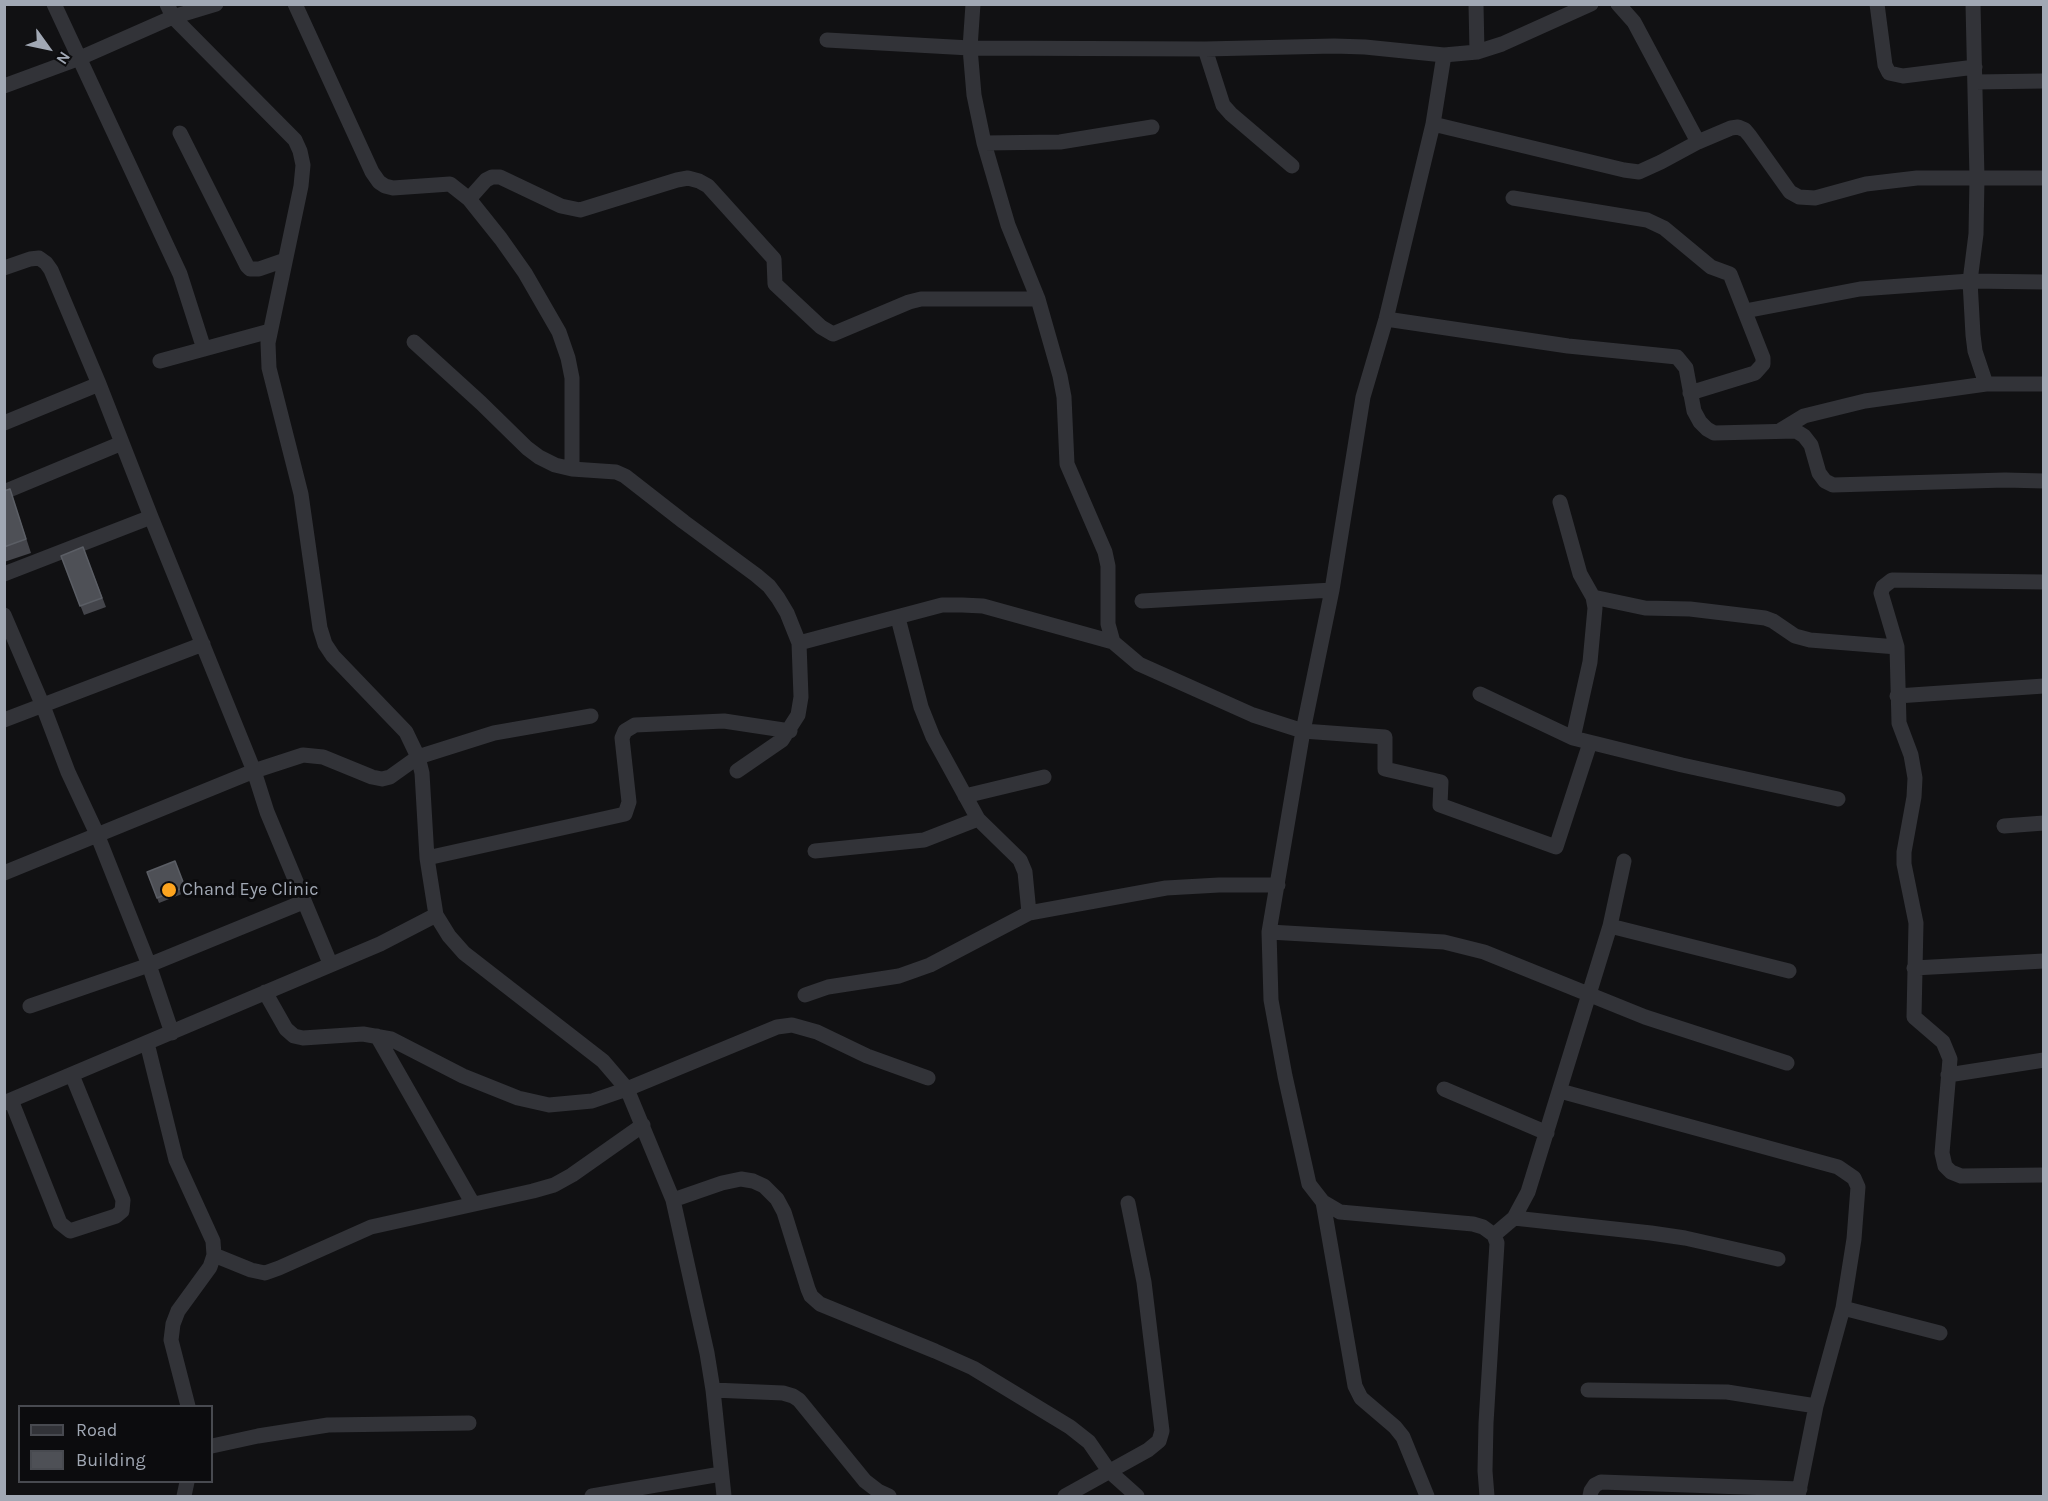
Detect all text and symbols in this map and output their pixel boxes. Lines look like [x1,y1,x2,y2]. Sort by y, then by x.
north arrow [18,18,78,78]
text: N [52,48,75,68]
place label: Chand Eye Clinic [182,879,319,901]
marker: Chand Eye Clinic [160,881,178,899]
legend [18,1405,213,1483]
text: Road [76,1419,117,1441]
text: Building [76,1449,146,1471]

